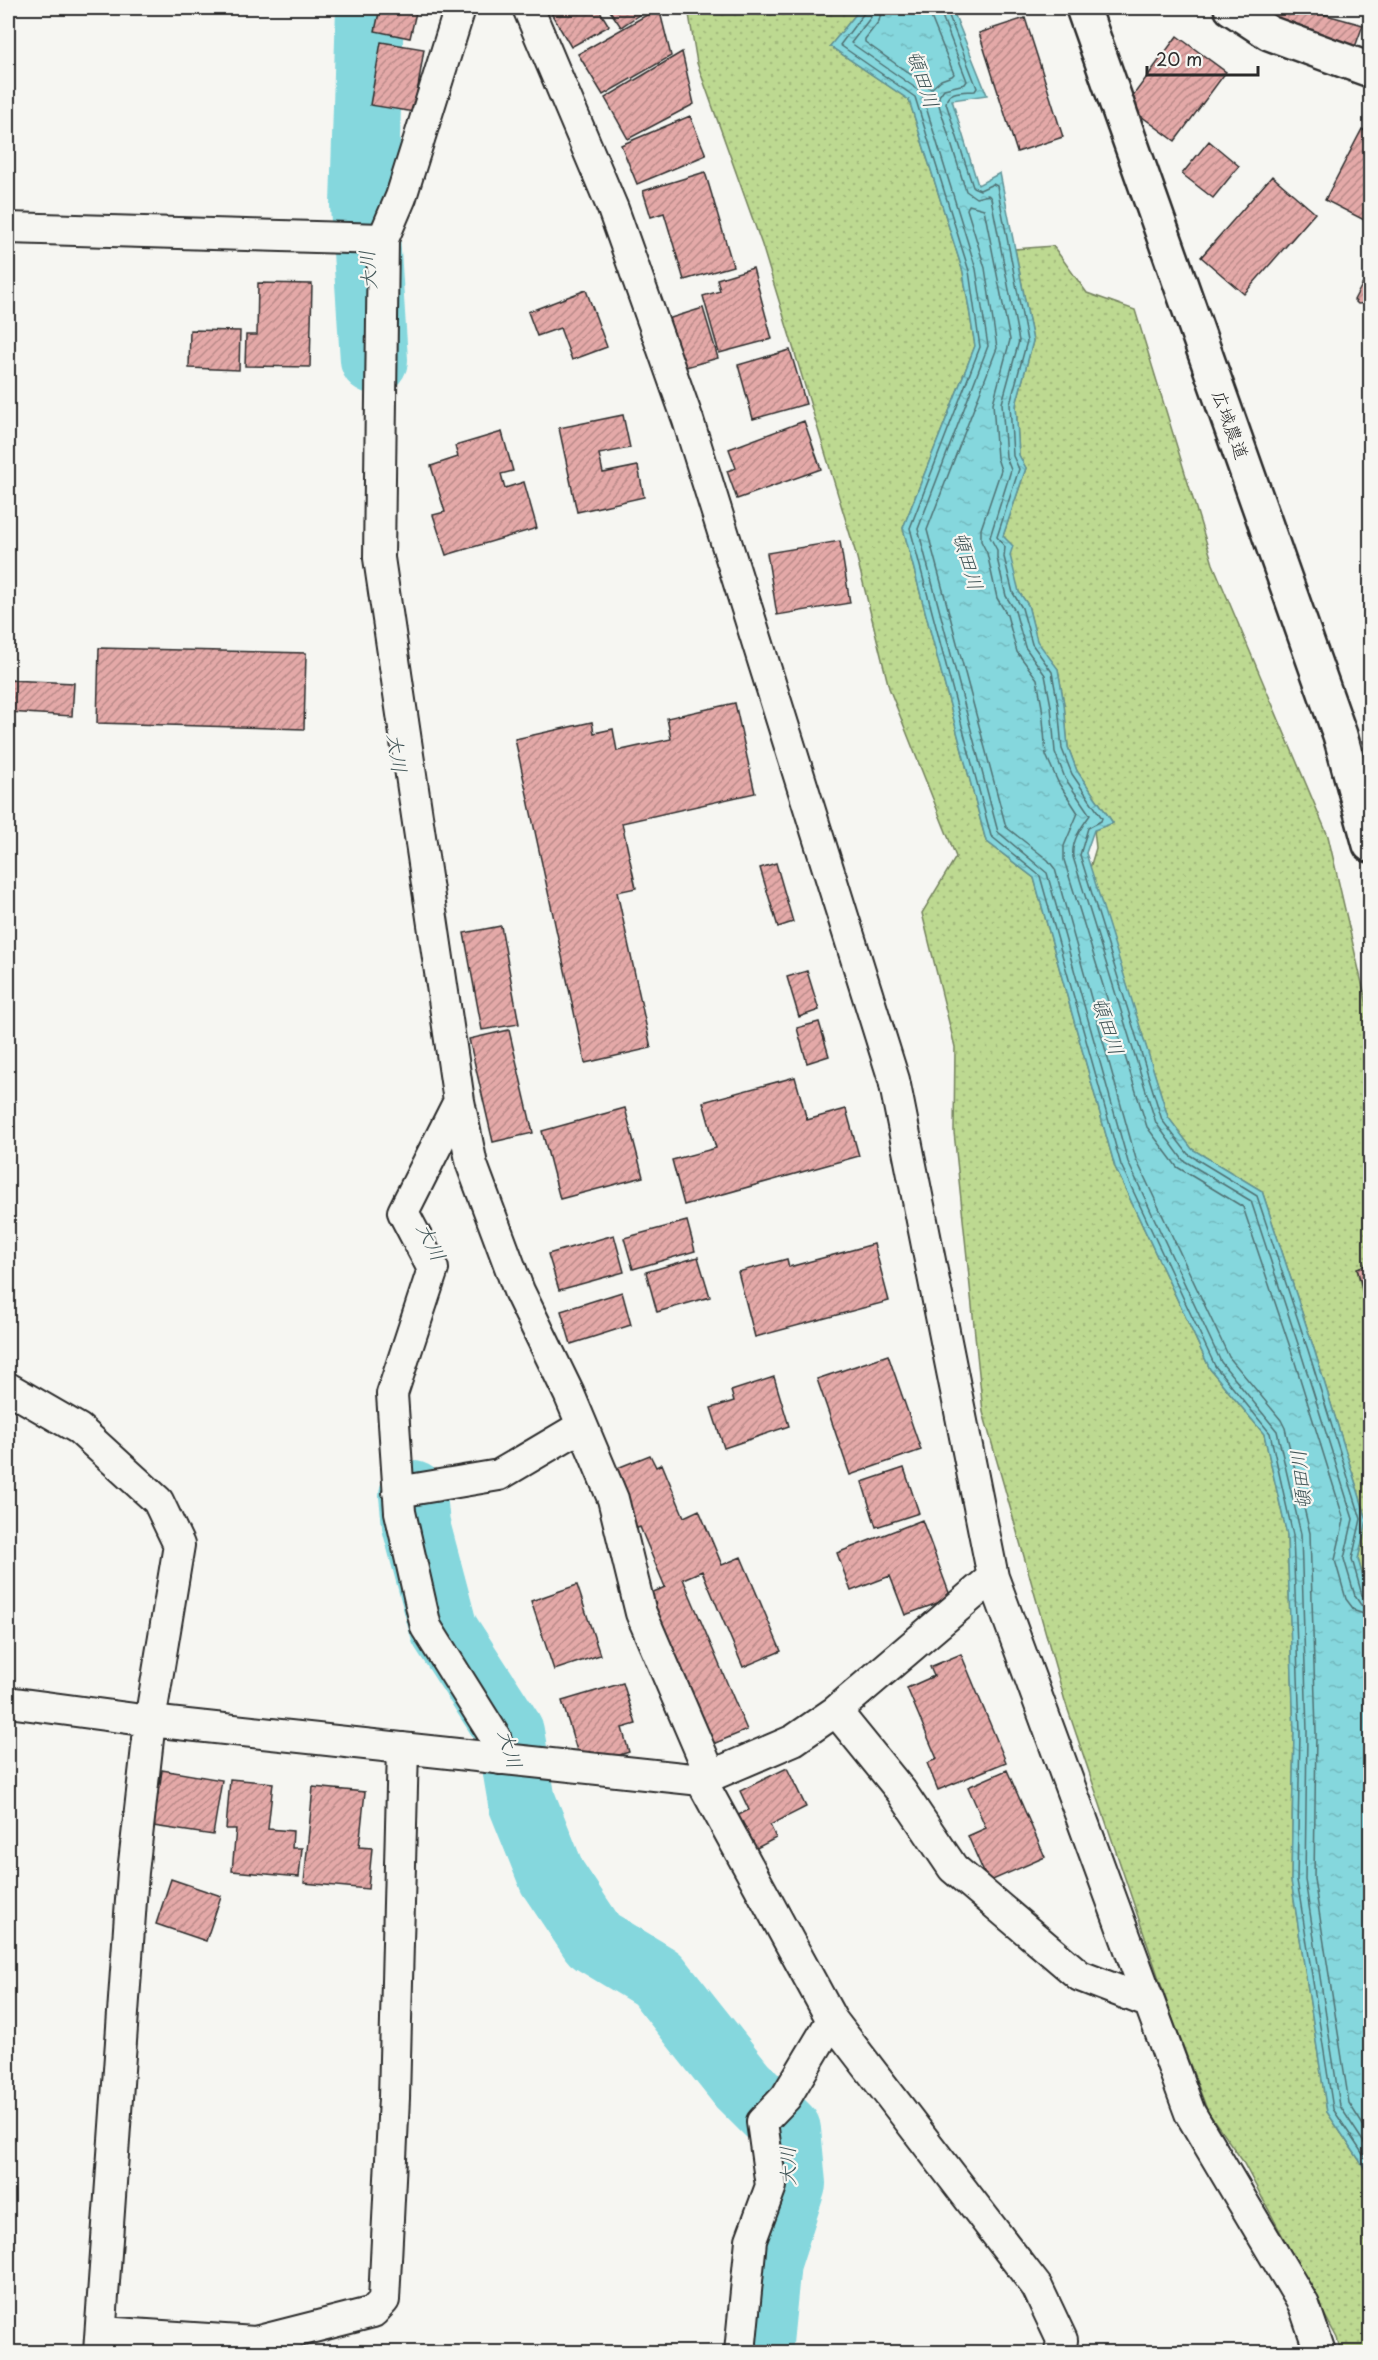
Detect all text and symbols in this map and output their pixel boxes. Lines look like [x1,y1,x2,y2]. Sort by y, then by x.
scale bar [1147,39,1258,77]
text: 20 m [1156,45,1202,72]
water label: 頓田川 [900,46,947,112]
water label: 大川 [351,249,383,291]
street label: 広域農道 [1206,386,1256,463]
water label: 頓田川 [946,528,992,594]
water label: 大川 [380,731,416,775]
water label: 頓田川 [1085,993,1132,1059]
water label: 大川 [410,1217,454,1266]
water label: 頓田川 [1282,1449,1318,1512]
water label: 大川 [491,1725,531,1772]
water label: 大川 [772,2146,802,2186]

